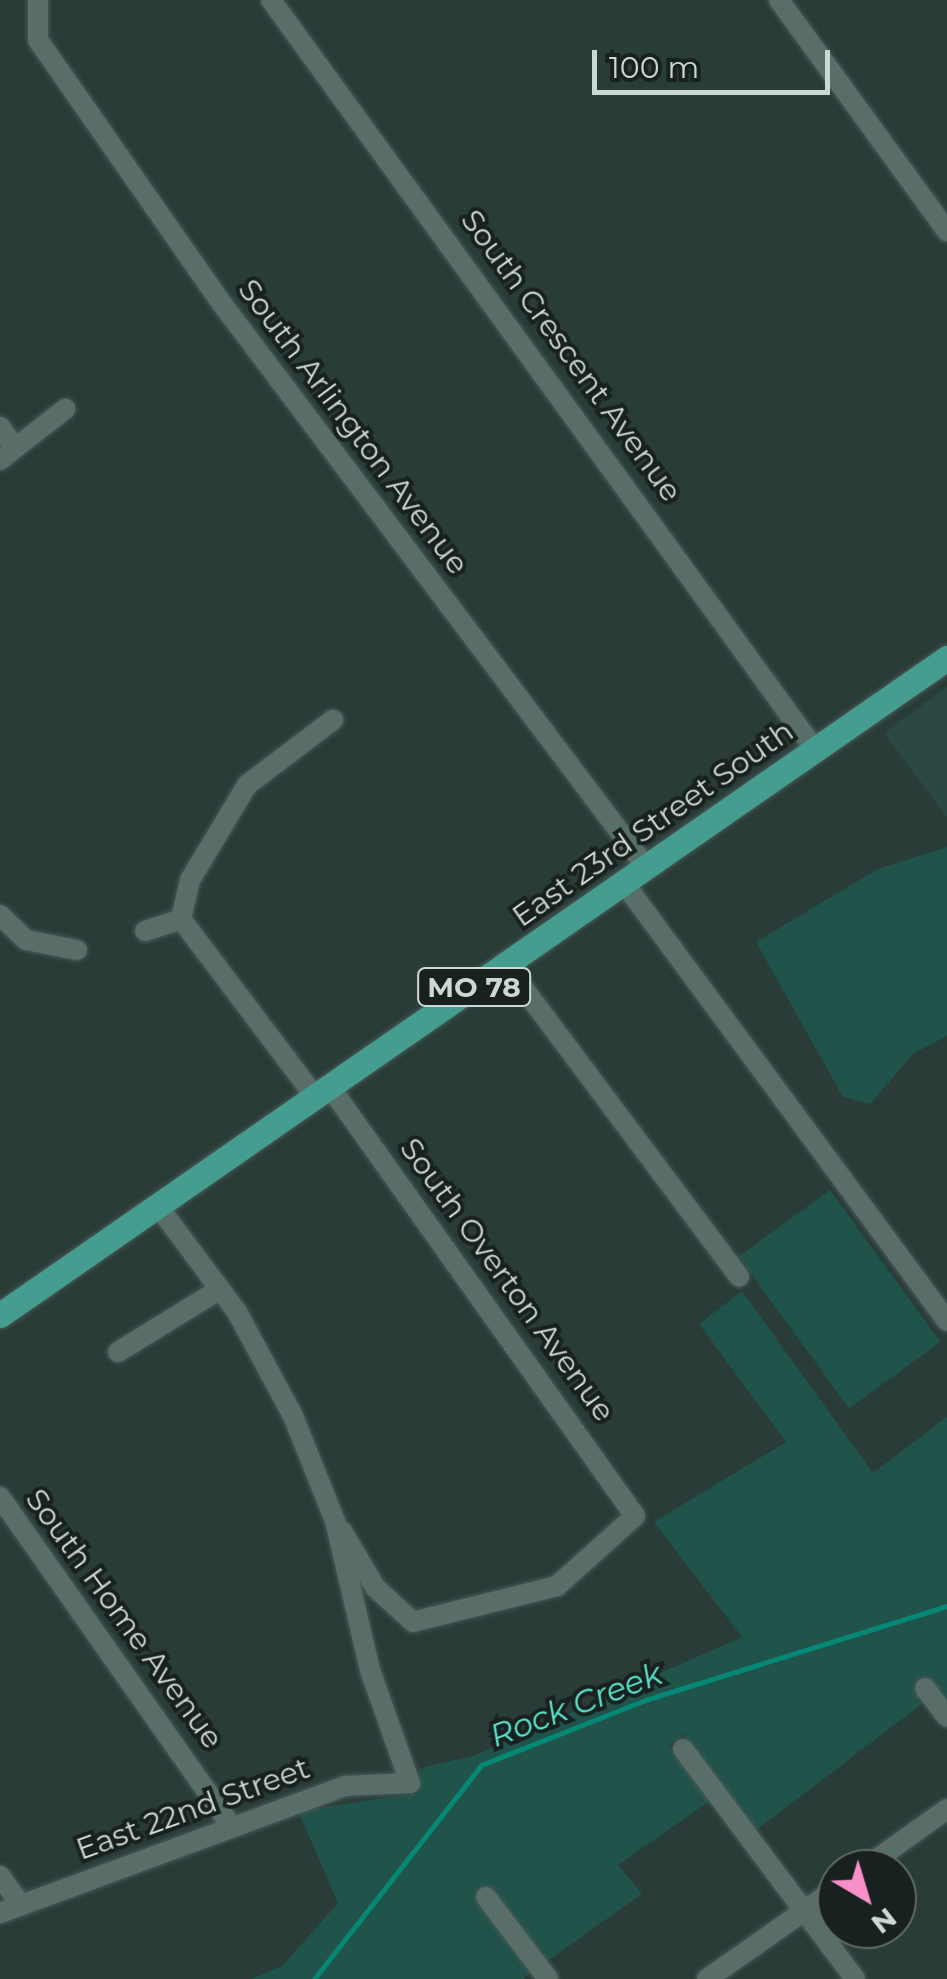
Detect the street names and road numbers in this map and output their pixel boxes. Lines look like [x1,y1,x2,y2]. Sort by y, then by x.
street label: South Crescent Avenue [453,203,689,509]
street label: South Arlington Avenue [230,272,476,582]
street label: East 23rd Street South [506,713,800,935]
road number: MO 78 [416,964,532,1010]
street label: South Overton Avenue [392,1131,622,1429]
street label: South Home Avenue [18,1482,230,1756]
street label: East 22nd Street [72,1750,314,1868]

